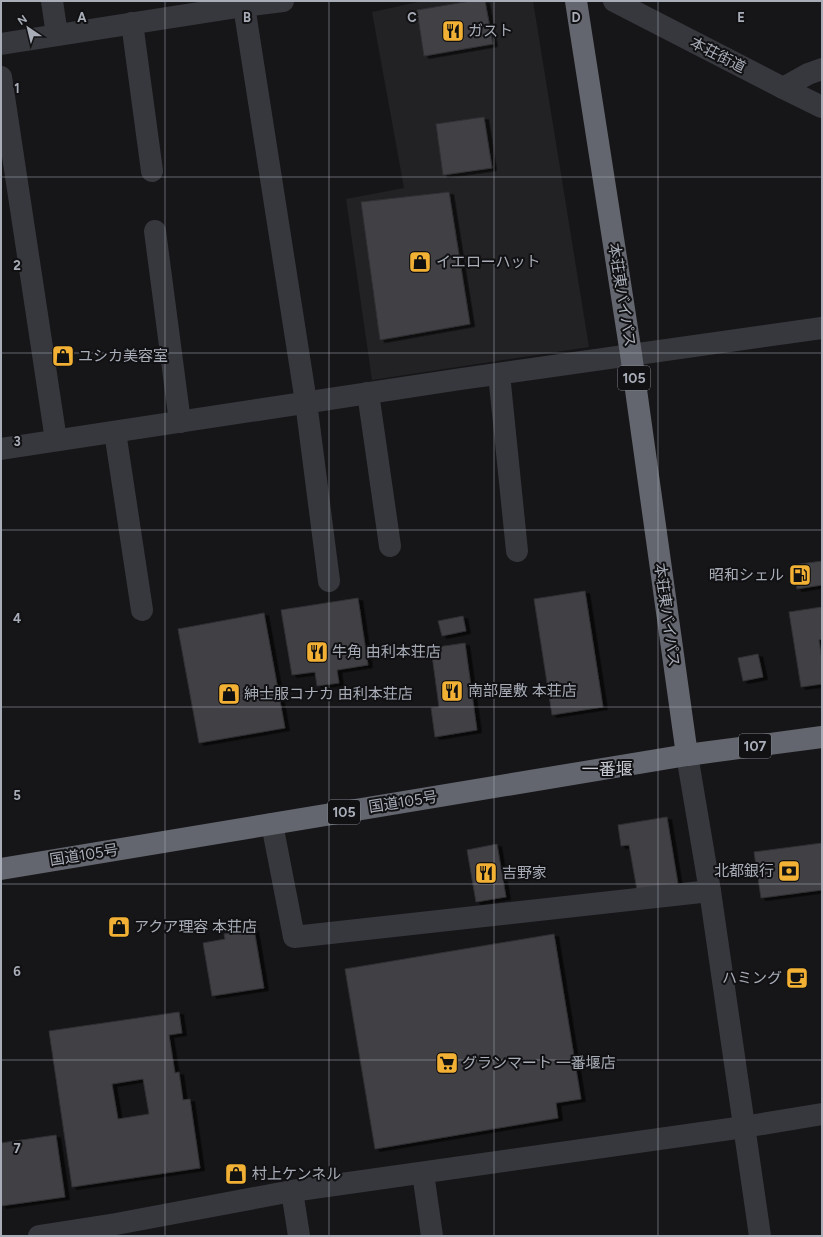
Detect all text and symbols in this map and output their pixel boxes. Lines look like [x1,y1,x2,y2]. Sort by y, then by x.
north arrow [8,8,48,48]
text: A [77,10,87,25]
text: B [243,10,251,25]
text: C [407,10,417,25]
text: D [571,10,581,25]
text: E [737,10,745,25]
text: N [15,12,30,28]
restaurant icon: ガスト [440,18,466,44]
place label: ガスト [468,22,513,40]
street label: 本荘街道 [687,33,749,77]
text: 1 [14,81,20,96]
street label: 本荘東バイパス [605,242,639,348]
shop icon: イエローハット [407,249,433,275]
place label: イエローハット [436,253,541,271]
text: 2 [13,258,21,273]
shop icon: ユシカ美容室 [50,343,76,369]
place label: ユシカ美容室 [78,347,168,365]
road number: 105 [618,366,650,390]
text: 3 [13,434,21,449]
street label: 本荘東バイパス [651,562,683,668]
fuel station icon: 昭和シェル [787,562,813,588]
place label: 昭和シェル [709,566,784,584]
text: 4 [13,611,21,626]
restaurant icon: 牛角 由利本荘店 [304,639,330,665]
place label: 牛角 由利本荘店 [332,643,441,661]
restaurant icon: 南部屋敷 本荘店 [439,678,465,704]
shop icon: 紳士服コナカ 由利本荘店 [216,681,242,707]
place label: 南部屋敷 本荘店 [468,682,577,700]
place label: 紳士服コナカ 由利本荘店 [244,685,413,703]
road number: 107 [739,734,771,758]
district label: 一番堰 [582,759,633,779]
text: 5 [13,788,21,803]
street label: 国道105号 [367,788,439,816]
road number: 105 [328,800,360,824]
street label: 国道105号 [48,841,120,869]
bank icon: 北都銀行 [776,858,802,884]
restaurant icon: 吉野家 [473,860,499,886]
place label: 北都銀行 [714,862,774,880]
place label: 吉野家 [502,864,547,882]
shop icon: アクア理容 本荘店 [106,914,132,940]
place label: アクア理容 本荘店 [134,918,257,936]
text: 6 [13,964,21,979]
cafe icon: ハミング [784,965,810,991]
place label: ハミング [722,969,782,987]
supermarket icon: グランマート 一番堰店 [434,1050,460,1076]
place label: グランマート 一番堰店 [462,1054,616,1072]
text: 7 [13,1141,21,1156]
shop icon: 村上ケンネル [223,1161,249,1187]
place label: 村上ケンネル [252,1165,341,1183]

